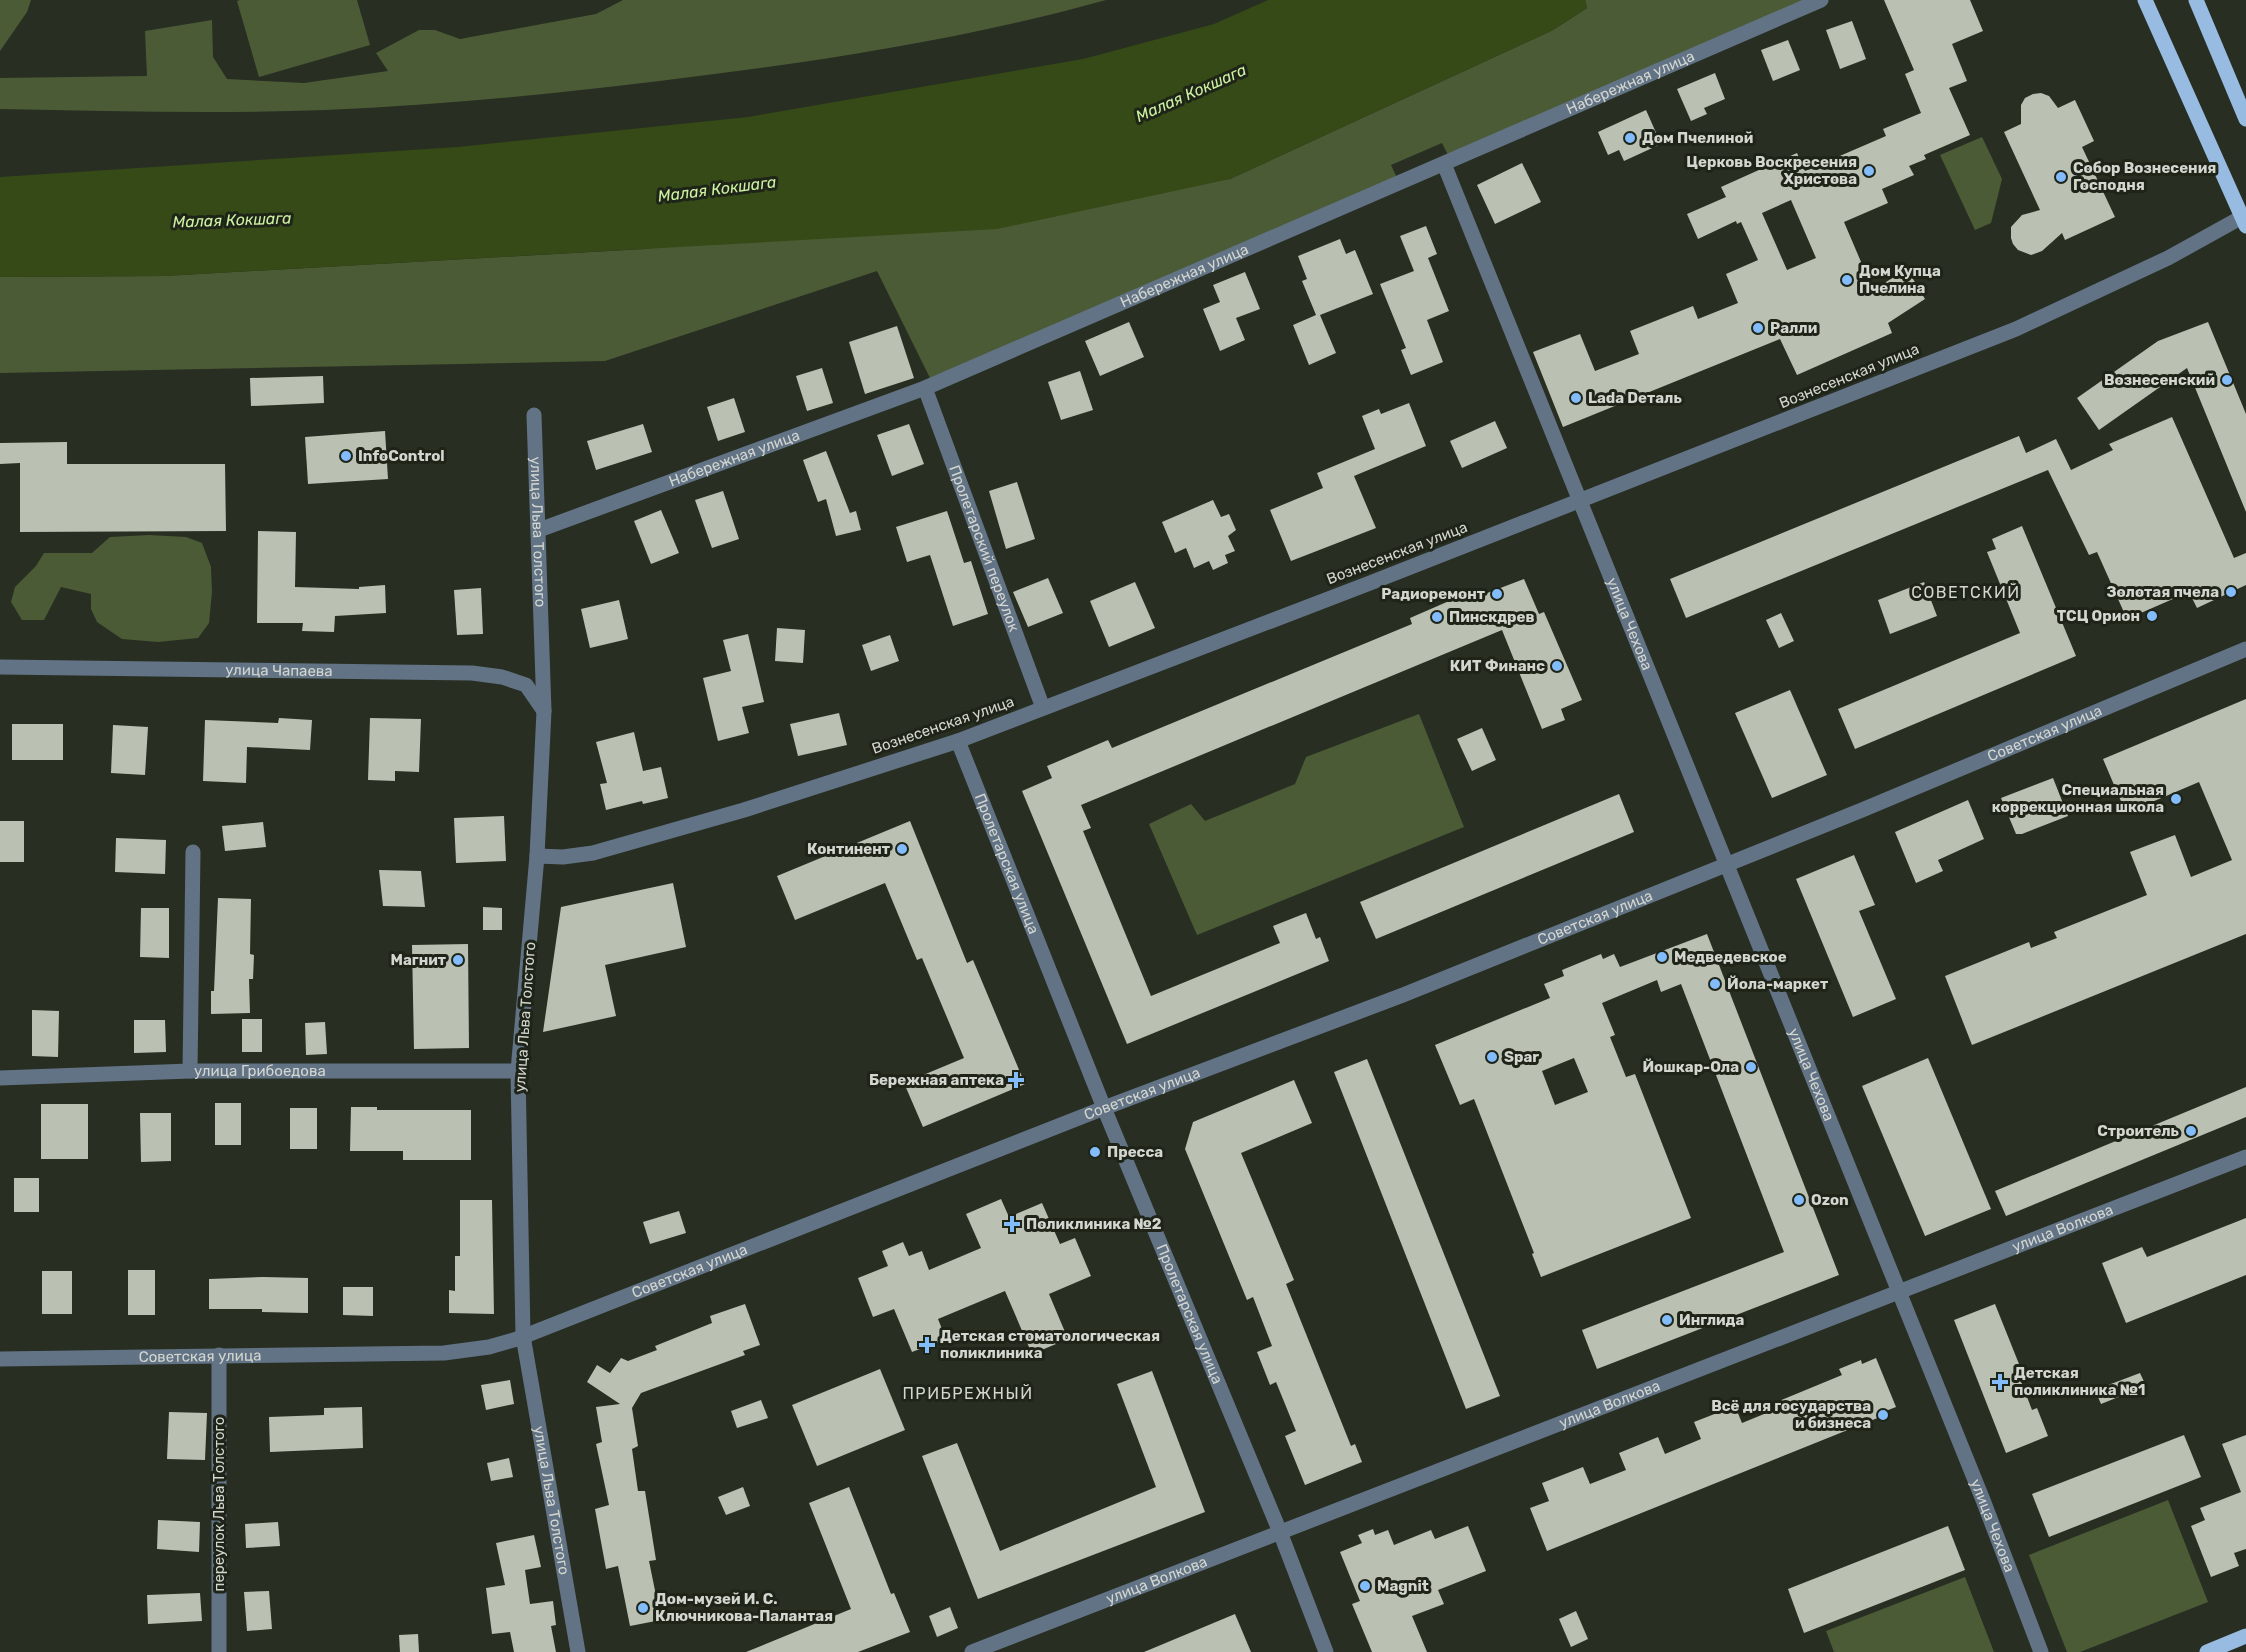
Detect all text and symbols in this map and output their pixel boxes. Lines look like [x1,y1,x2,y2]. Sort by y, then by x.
street label: Набережная улица [1564,47,1697,118]
water label: Малая Кокшага [1133,60,1249,126]
place label: Дом Пчелиной [1642,129,1753,147]
marker: Дом Пчелиной [1623,131,1637,145]
place label: Церковь Воскресения Христова [1686,153,1857,188]
place label: Собор Вознесения Господня [2073,159,2216,194]
marker: Церковь Воскресения Христова [1862,164,1876,178]
marker: Собор Вознесения Господня [2054,170,2068,184]
water label: Малая Кокшага [657,172,777,206]
water label: Малая Кокшага [172,208,292,232]
street label: Набережная улица [1118,240,1251,311]
place label: Дом Купца Пчелина [1859,262,1941,297]
marker: Дом Купца Пчелина [1840,273,1854,287]
place label: Ралли [1770,319,1817,337]
marker: Ралли [1751,321,1765,335]
street label: Вознесенская улица [1776,340,1922,412]
place label: Вознесенский [2104,371,2215,389]
marker: Вознесенский [2220,373,2234,387]
place label: Lada Dеталь [1588,389,1682,407]
marker: Lada Dеталь [1569,391,1583,405]
street label: Набережная улица [666,426,802,490]
place label: InfoControl [358,447,445,465]
marker: InfoControl [339,449,353,463]
street label: улица Льва Толстого [526,456,549,608]
street label: Пролетарский переулок [945,463,1023,634]
street label: Вознесенская улица [1324,518,1470,588]
street label: улица Чехова [1603,575,1656,673]
district label: СОВЕТСКИЙ [1911,583,2021,602]
place label: Золотая пчела [2106,583,2219,601]
place label: Радиоремонт [1381,585,1486,603]
marker: Золотая пчела [2224,585,2238,599]
marker: Радиоремонт [1490,587,1504,601]
place label: ТСЦ Орион [2057,607,2140,625]
place label: Пинскдрев [1449,608,1535,626]
marker: ТСЦ Орион [2145,609,2159,623]
marker: Пинскдрев [1430,610,1444,624]
place label: КИТ Финанс [1450,657,1545,675]
marker: КИТ Финанс [1550,659,1564,673]
street label: улица Чапаева [225,661,333,680]
street label: Вознесенская улица [870,692,1016,758]
street label: Советская улица [1985,701,2105,765]
place label: Специальная коррекционная школа [1992,781,2164,816]
street label: Пролетарская улица [971,791,1043,937]
marker: Специальная коррекционная школа [2169,792,2183,806]
place label: Континент [807,840,891,858]
marker: Континент [895,842,909,856]
street label: Советская улица [1535,886,1655,949]
street label: улица Льва Толстого [511,941,539,1093]
place label: Медведевское [1674,948,1787,966]
marker: Медведевское [1655,950,1669,964]
place label: Магнит [390,951,447,969]
marker: Магнит [451,953,465,967]
place label: Йола-маркет [1727,975,1829,993]
marker: Йола-маркет [1708,977,1722,991]
street label: улица Чехова [1785,1026,1838,1124]
place label: Spar [1504,1048,1539,1066]
marker: Spar [1485,1050,1499,1064]
place label: Йошкар-Ола [1642,1058,1739,1076]
marker: Йошкар-Ола [1744,1060,1758,1074]
street label: улица Грибоедова [194,1062,326,1080]
street label: Советская улица [1081,1064,1203,1124]
place label: Бережная аптека [869,1071,1004,1089]
marker: Бережная аптека [1009,1073,1023,1087]
place label: Строитель [2097,1122,2180,1140]
marker: Строитель [2184,1124,2198,1138]
place label: Пресса [1107,1143,1163,1161]
marker: Пресса [1088,1145,1102,1159]
place label: Ozon [1811,1191,1849,1209]
marker: Ozon [1792,1193,1806,1207]
street label: улица Волкова [2009,1200,2116,1256]
marker: Поликлиника №2 [1003,1215,1021,1233]
place label: Поликлиника №2 [1026,1215,1162,1233]
street label: Советская улица [629,1240,750,1302]
street label: Пролетарская улица [1152,1241,1227,1387]
place label: Инглида [1679,1311,1744,1329]
marker: Инглида [1660,1313,1674,1327]
place label: Детская стоматологическая поликлиника [940,1327,1160,1362]
marker: Детская стоматологическая поликлиника [918,1336,936,1354]
street label: Советская улица [138,1346,261,1366]
place label: Детская поликлиника №1 [2014,1364,2146,1399]
marker: Детская поликлиника №1 [1991,1373,2009,1391]
street label: улица Волкова [1556,1377,1663,1432]
district label: ПРИБРЕЖНЫЙ [902,1384,1034,1403]
place label: Всё для государства и бизнеса [1711,1397,1871,1432]
marker: Всё для государства и бизнеса [1876,1408,1890,1422]
street label: переулок Льва Толстого [210,1417,228,1591]
street label: улица Льва Толстого [530,1425,573,1576]
street label: улица Чехова [1966,1476,2019,1575]
street label: улица Волкова [1103,1553,1210,1608]
place label: Magnit [1377,1577,1429,1595]
marker: Magnit [1358,1579,1372,1593]
place label: Дом-музей И. С. Ключникова-Палантая [655,1590,833,1625]
marker: Дом-музей И. С. Ключникова-Палантая [636,1601,650,1615]

